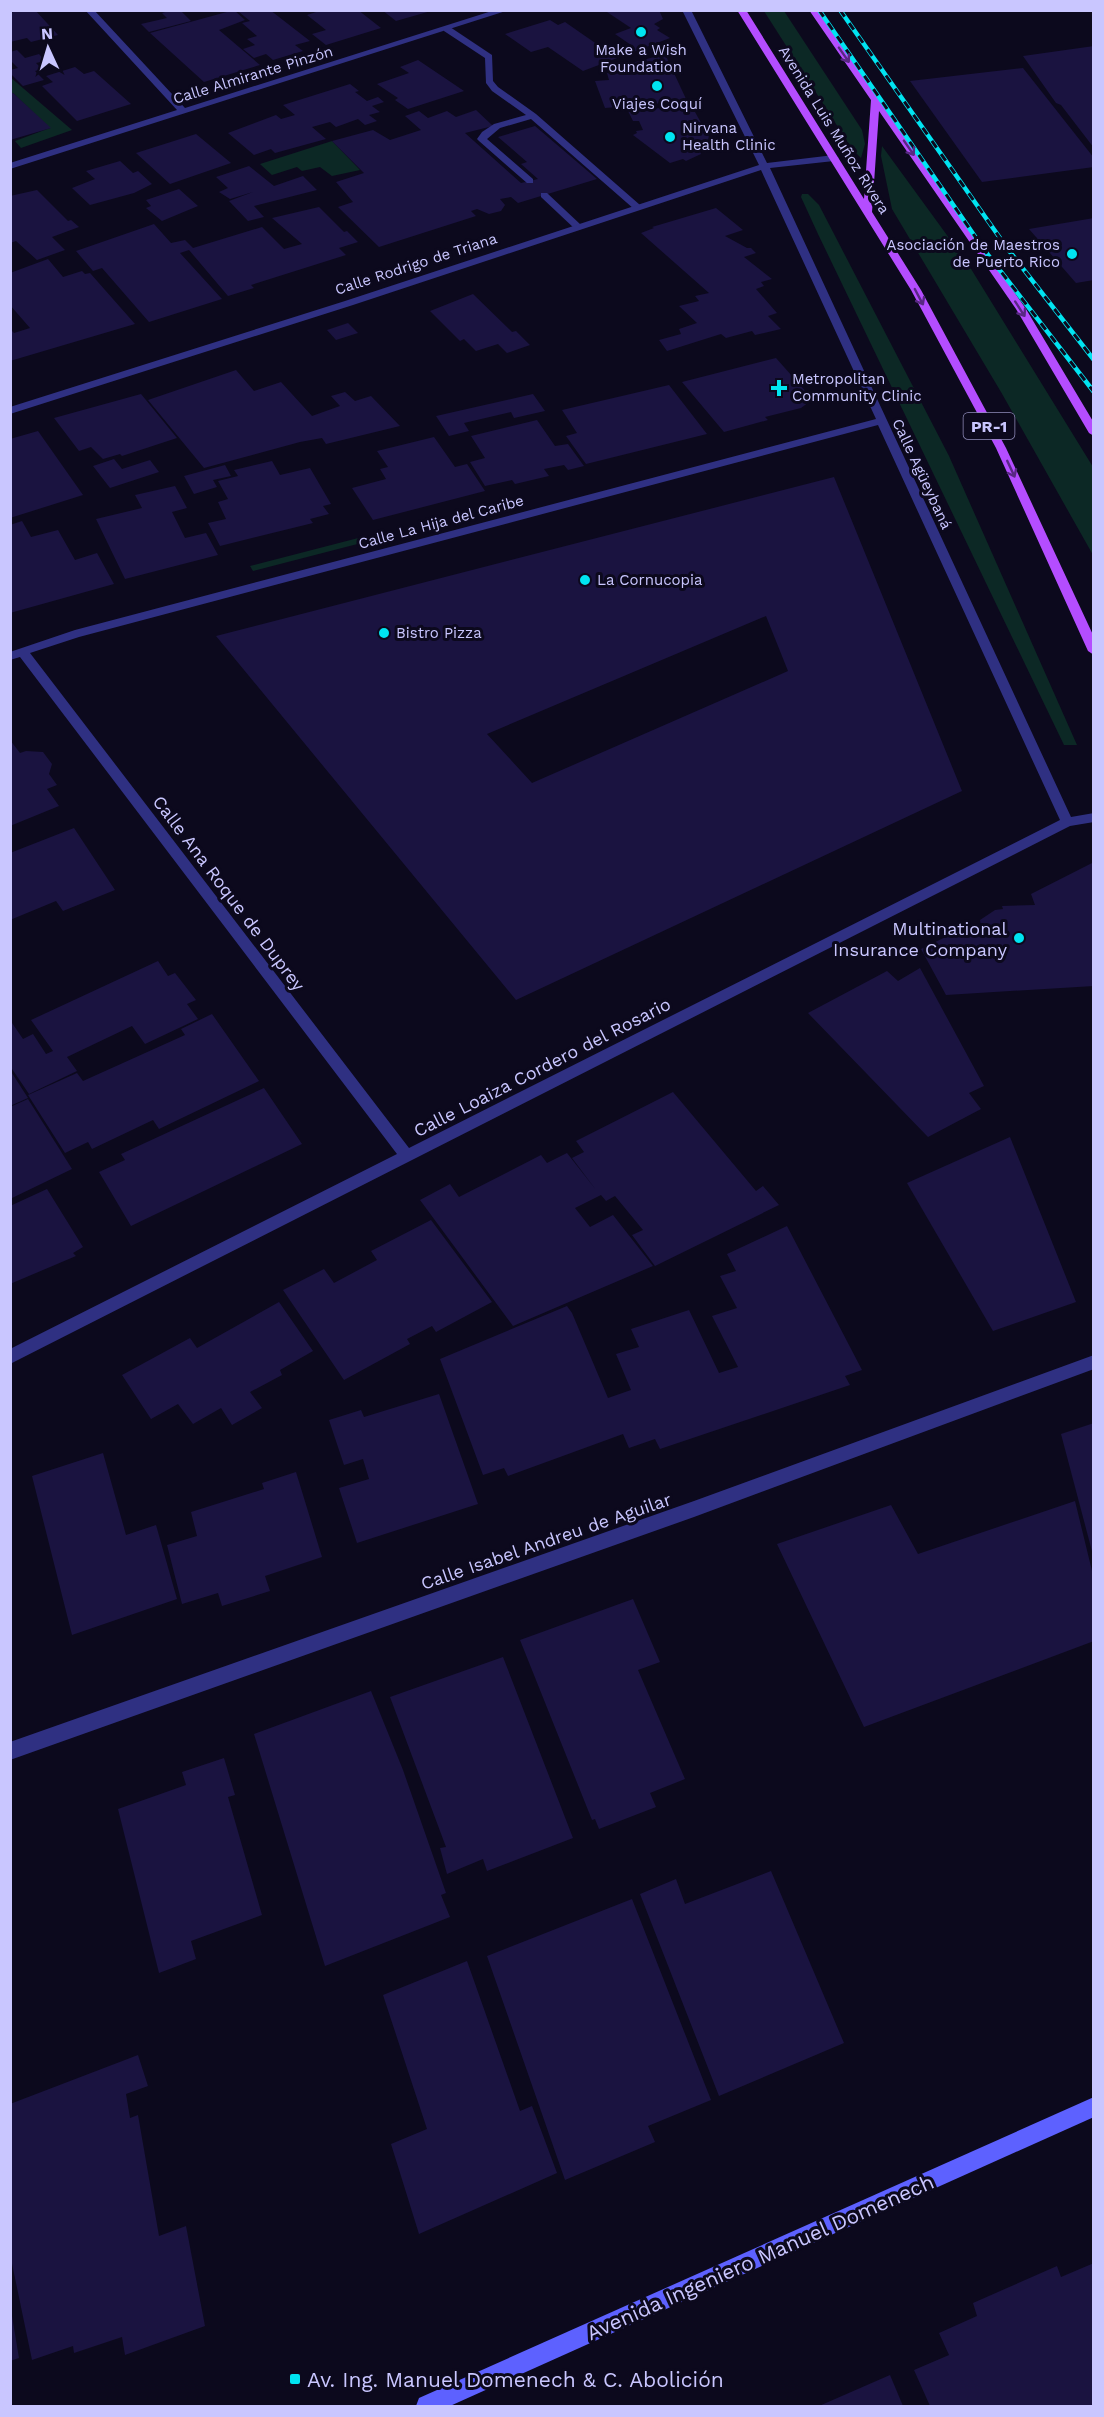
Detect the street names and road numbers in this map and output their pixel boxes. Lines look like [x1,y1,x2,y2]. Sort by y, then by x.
street label: Calle Almirante Pinzón [171,42,335,108]
street label: Avenida Luis Muñoz Rivera [775,43,894,218]
street label: Calle Rodrigo de Triana [333,229,500,299]
road number: PR-1 [964,413,1014,439]
street label: Calle Agüeybaná [888,416,956,533]
street label: Calle La Hija del Caribe [356,491,526,553]
street label: Calle Ana Roque de Duprey [149,791,310,995]
street label: Calle Loaiza Cordero del Rosario [410,993,674,1141]
street label: Calle Isabel Andreu de Aguilar [418,1488,674,1594]
street label: Avenida Ingeniero Manuel Domenech [582,2169,938,2345]

